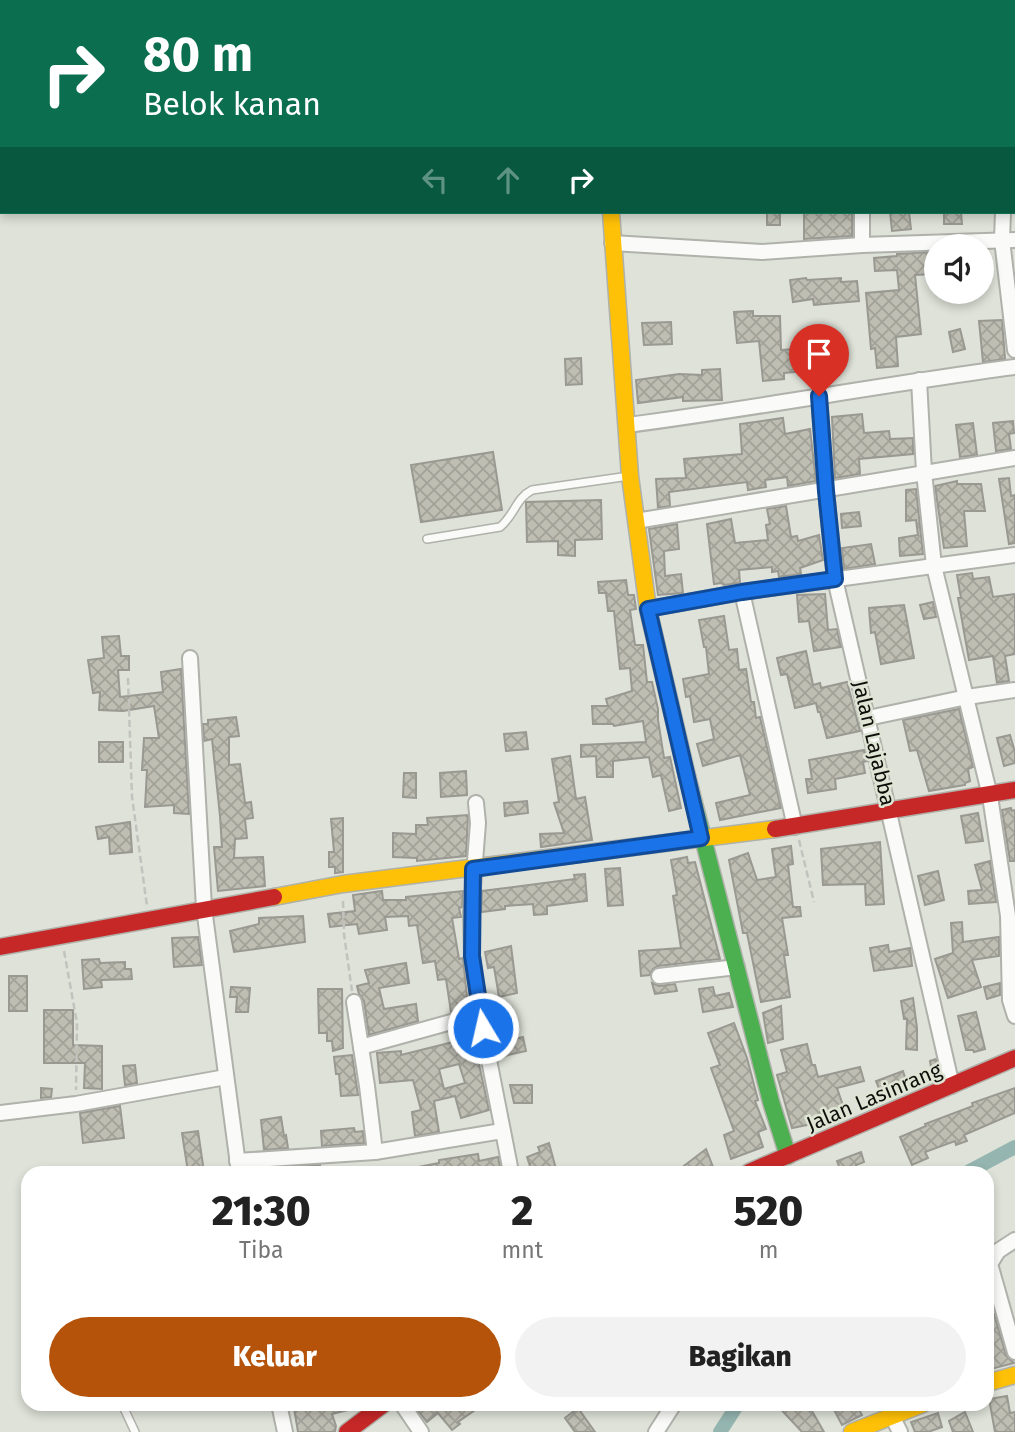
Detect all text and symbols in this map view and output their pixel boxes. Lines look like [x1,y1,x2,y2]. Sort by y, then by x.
text: 80 m [143,25,253,84]
icon: right [28,28,119,119]
text: Belok kanan [143,85,321,123]
icon: left [416,161,454,199]
icon: ahead [489,161,527,199]
icon: right [562,161,600,199]
map controls [924,234,994,304]
button: sound [924,234,994,304]
pin [789,324,849,396]
icon: arrive [800,335,838,373]
street label: Jalan Lajabba [847,678,901,808]
position arrow [446,991,520,1065]
street label: Jalan Lasinrang [802,1057,946,1137]
text: 21:30 [212,1186,311,1236]
text: 2 [511,1186,533,1236]
text: 520 [734,1186,803,1236]
text: Tiba [239,1236,283,1264]
text: mnt [502,1236,543,1264]
text: m [759,1236,778,1264]
button: Keluar [49,1317,501,1397]
button: Bagikan [515,1317,966,1397]

